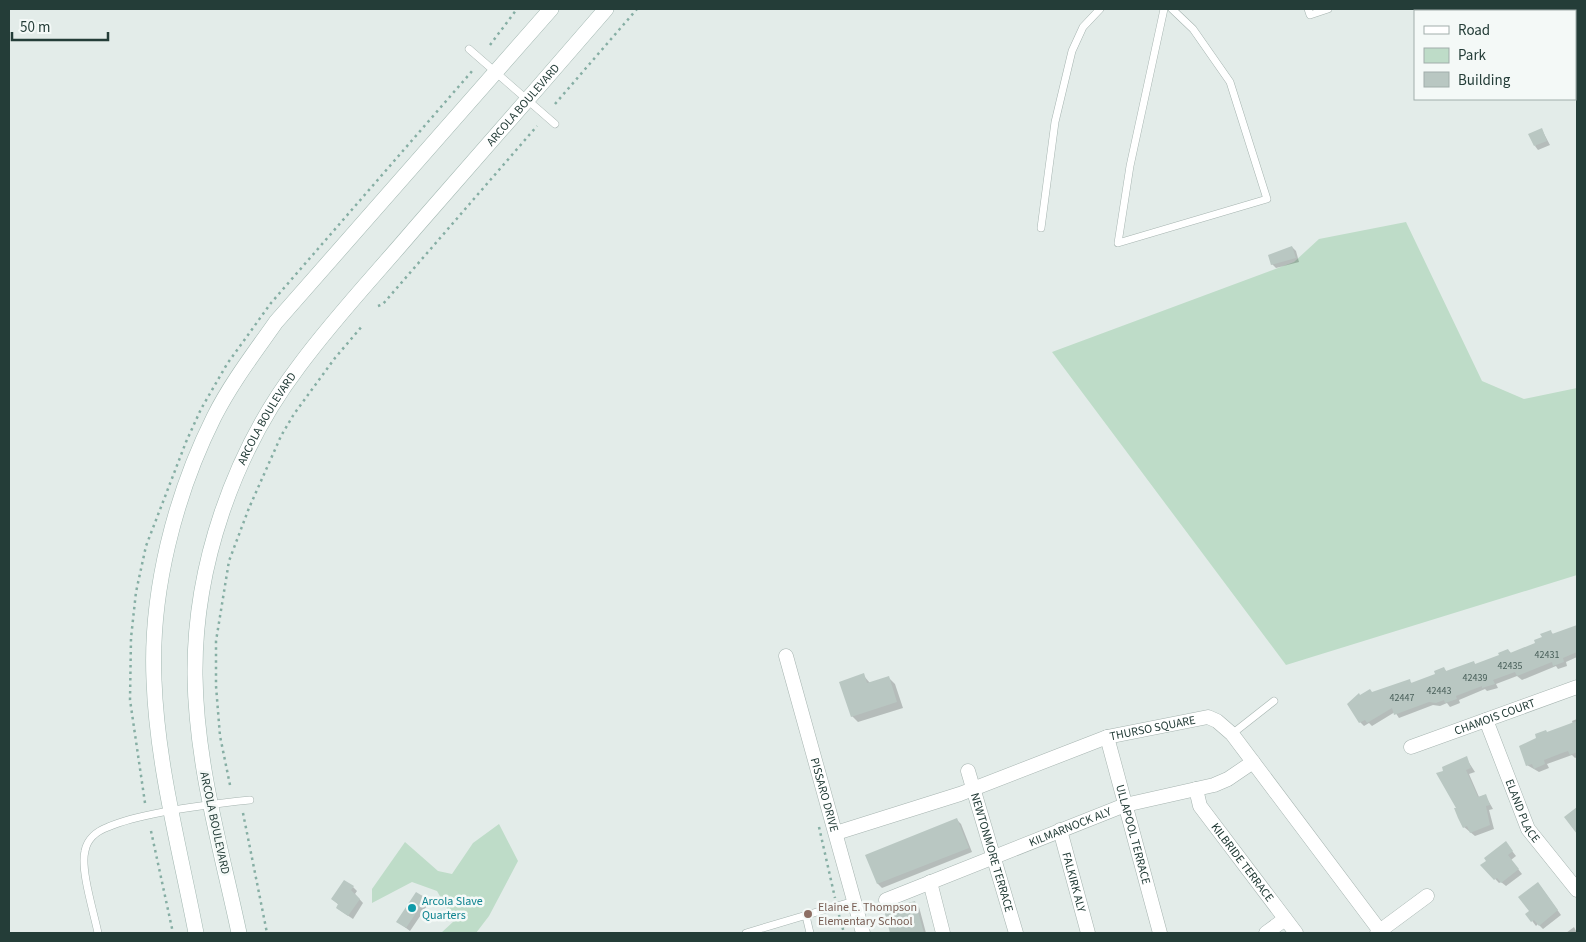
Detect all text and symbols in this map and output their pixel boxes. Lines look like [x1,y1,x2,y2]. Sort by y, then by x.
scale bar [12,10,109,42]
legend [1414,10,1576,100]
text: 50 m [20,17,50,38]
text: Road [1458,20,1490,41]
text: Park [1458,45,1487,66]
street label: ARCOLA BOULEVARD [483,60,564,150]
text: Building [1458,70,1511,91]
street label: ARCOLA BOULEVARD [234,369,301,468]
house number: 42431 [1535,648,1559,662]
house number: 42435 [1498,659,1522,673]
house number: 42439 [1463,671,1487,685]
house number: 42443 [1427,684,1451,698]
house number: 42447 [1390,691,1414,705]
street label: CHAMOIS COURT [1452,695,1538,740]
street label: THURSO SQUARE [1108,712,1197,745]
street label: PISSARO DRIVE [806,756,842,834]
street label: ARCOLA BOULEVARD [195,770,234,876]
street label: ELAND PLACE [1501,777,1544,847]
street label: ULLAPOOL TERRACE [1111,783,1155,887]
street label: NEWTONMORE TERRACE [966,791,1017,914]
street label: KILMARNOCK ALY [1027,803,1114,851]
street label: KILBRIDE TERRACE [1207,820,1278,906]
street label: FALKIRK ALY [1057,850,1090,914]
place label: Arcola Slave Quarters [422,893,483,924]
place label: Elaine E. Thompson Elementary School [818,899,917,930]
marker: Arcola Slave Quarters [406,902,418,914]
marker: Elaine E. Thompson Elementary School [802,908,814,920]

